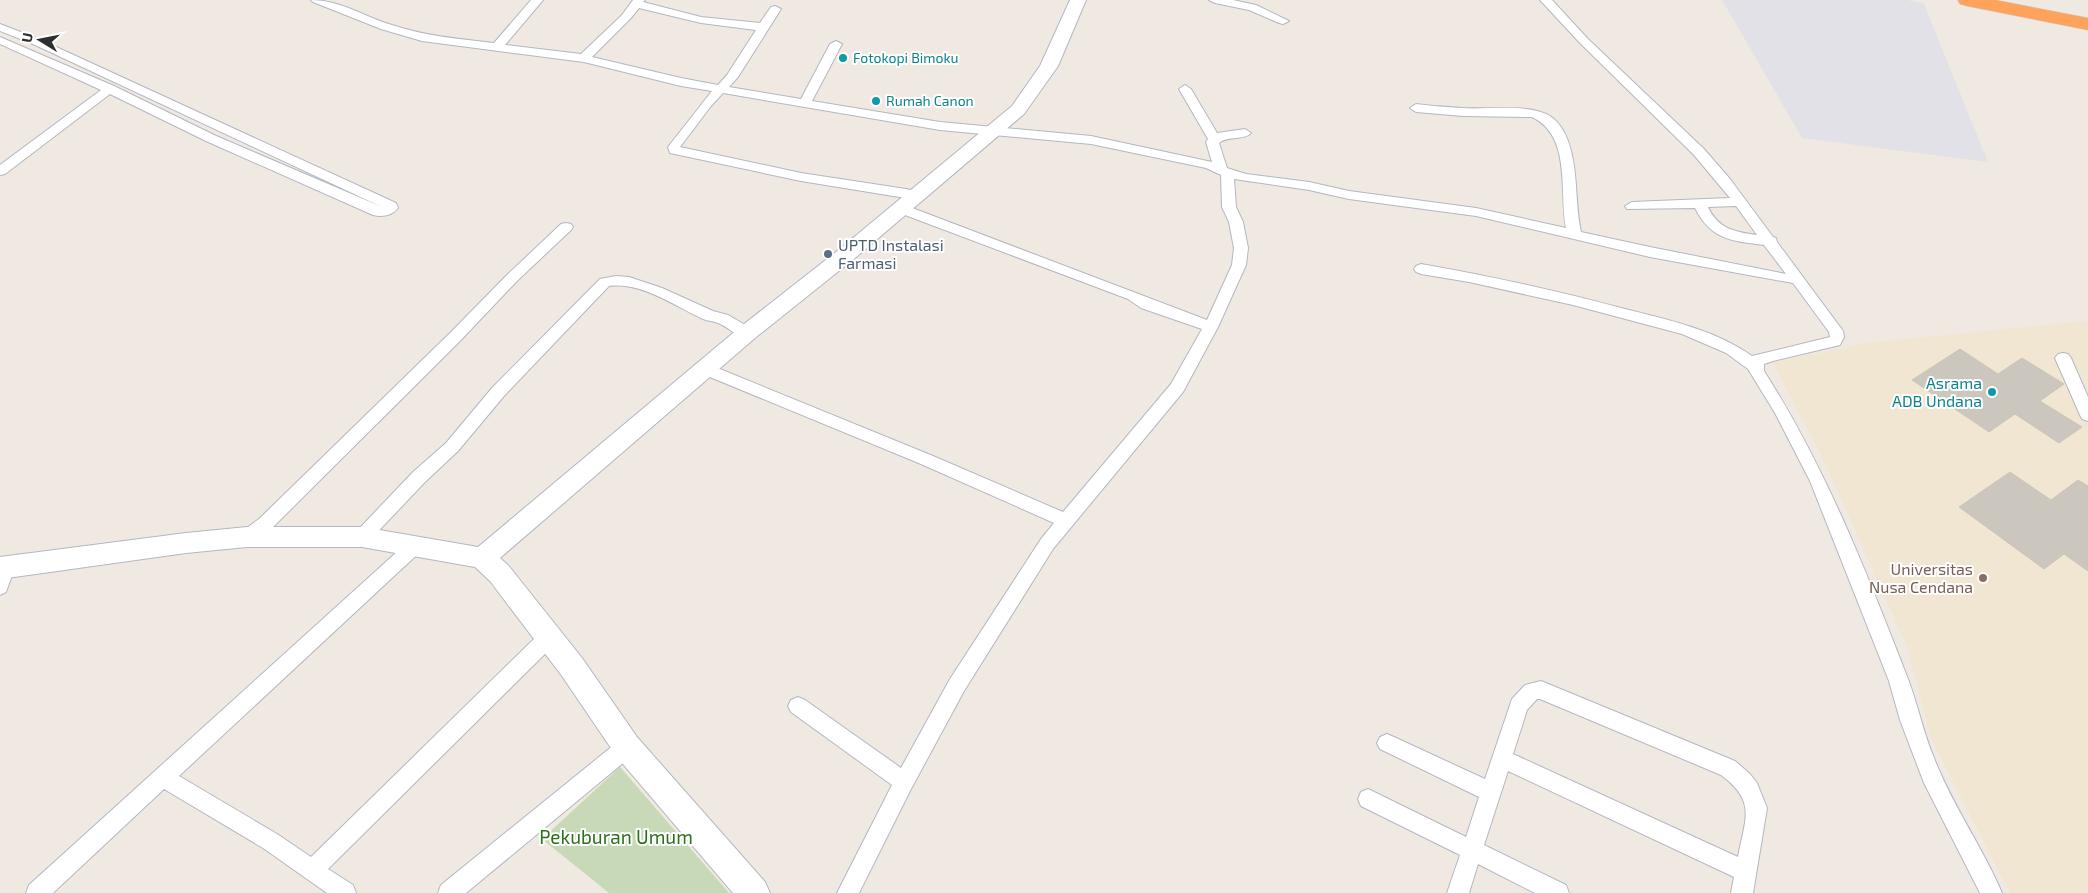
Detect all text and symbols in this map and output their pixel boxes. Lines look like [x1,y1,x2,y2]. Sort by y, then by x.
north arrow [15,15,65,65]
text: U [17,31,36,44]
place label: Fotokopi Bimoku [853,49,959,66]
marker: Fotokopi Bimoku [837,52,849,64]
place label: Rumah Canon [886,92,974,109]
marker: Rumah Canon [870,95,882,107]
place label: UPTD Instalasi Farmasi [838,235,944,272]
marker: UPTD Instalasi Farmasi [822,248,834,260]
place label: Asrama ADB Undana [1892,373,1982,410]
marker: Asrama ADB Undana [1986,386,1998,398]
place label: Universitas Nusa Cendana [1869,559,1973,596]
marker: Universitas Nusa Cendana [1977,572,1989,584]
park label: Pekuburan Umum [539,825,693,848]

